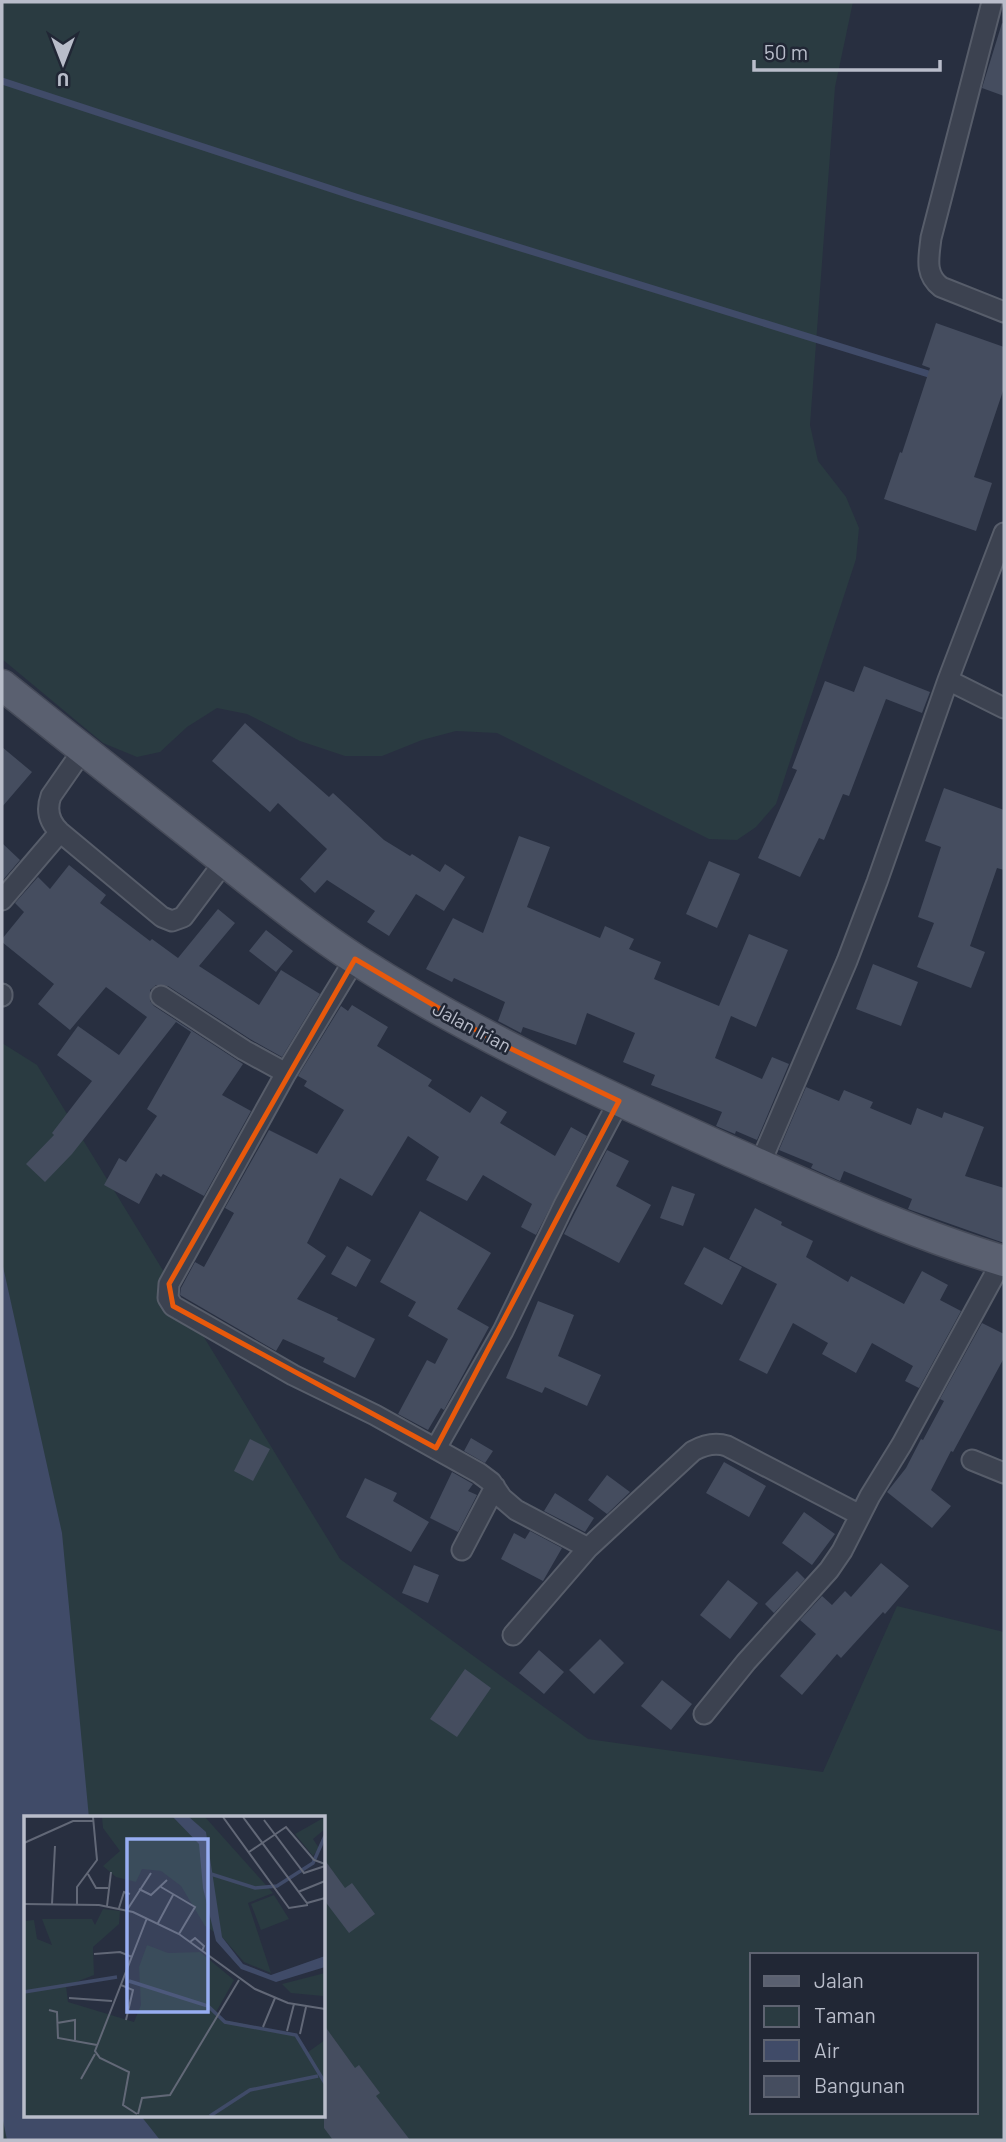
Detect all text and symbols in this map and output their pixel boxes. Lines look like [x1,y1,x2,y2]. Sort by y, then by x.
north arrow [28,28,98,98]
scale bar [754,28,940,72]
text: 50 m [764,39,808,64]
text: U [57,69,69,92]
street label: Jalan Irian [429,996,515,1057]
inset map [24,1816,326,2118]
legend [750,1953,978,2114]
text: Jalan [814,1967,864,1992]
text: Taman [814,2002,876,2027]
text: Air [814,2037,840,2062]
text: Bangunan [814,2072,905,2097]

